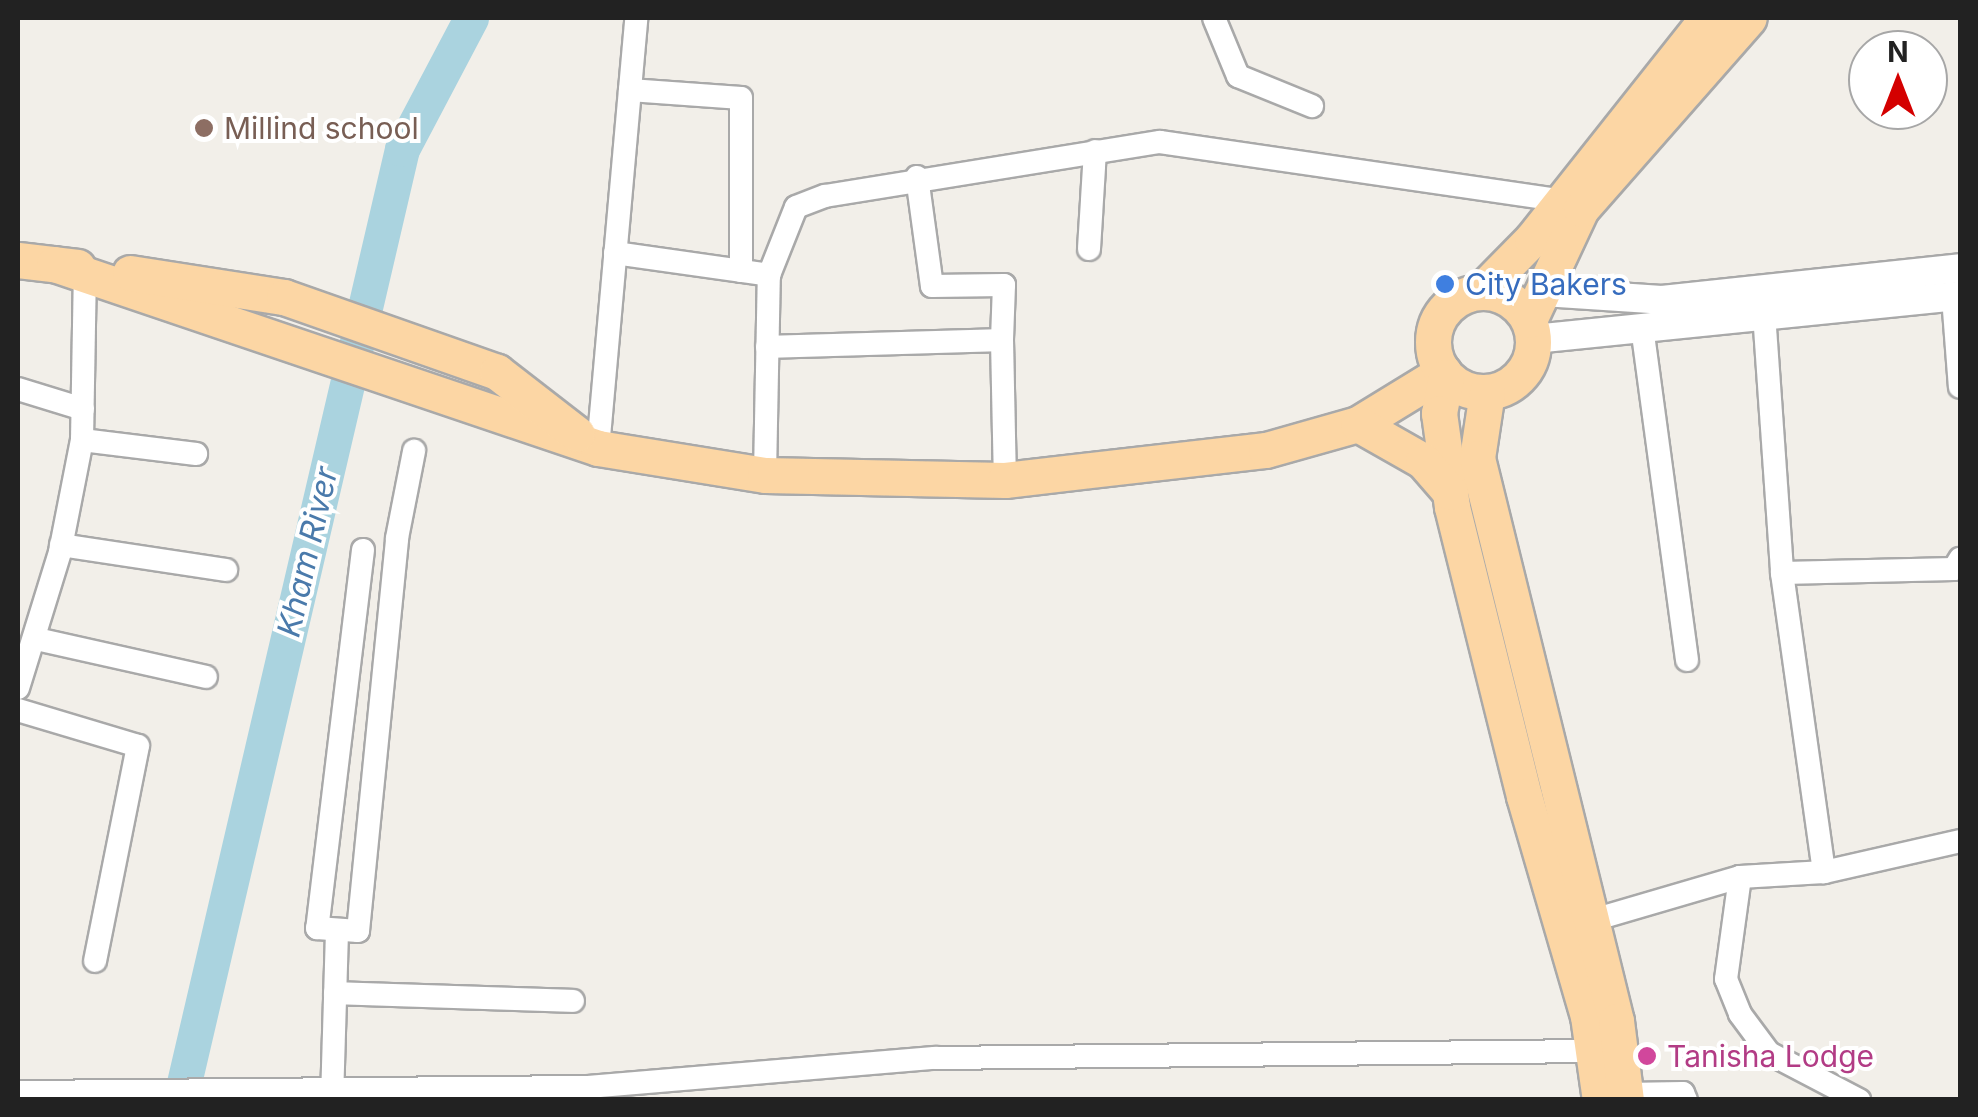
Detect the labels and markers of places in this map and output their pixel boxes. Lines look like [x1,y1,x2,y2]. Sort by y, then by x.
place label: Millind school [224,110,419,146]
marker: Millind school [193,117,215,139]
place label: City Bakers [1465,266,1627,302]
marker: City Bakers [1434,273,1456,295]
place label: Tanisha Lodge [1667,1038,1874,1074]
marker: Tanisha Lodge [1636,1045,1658,1067]

